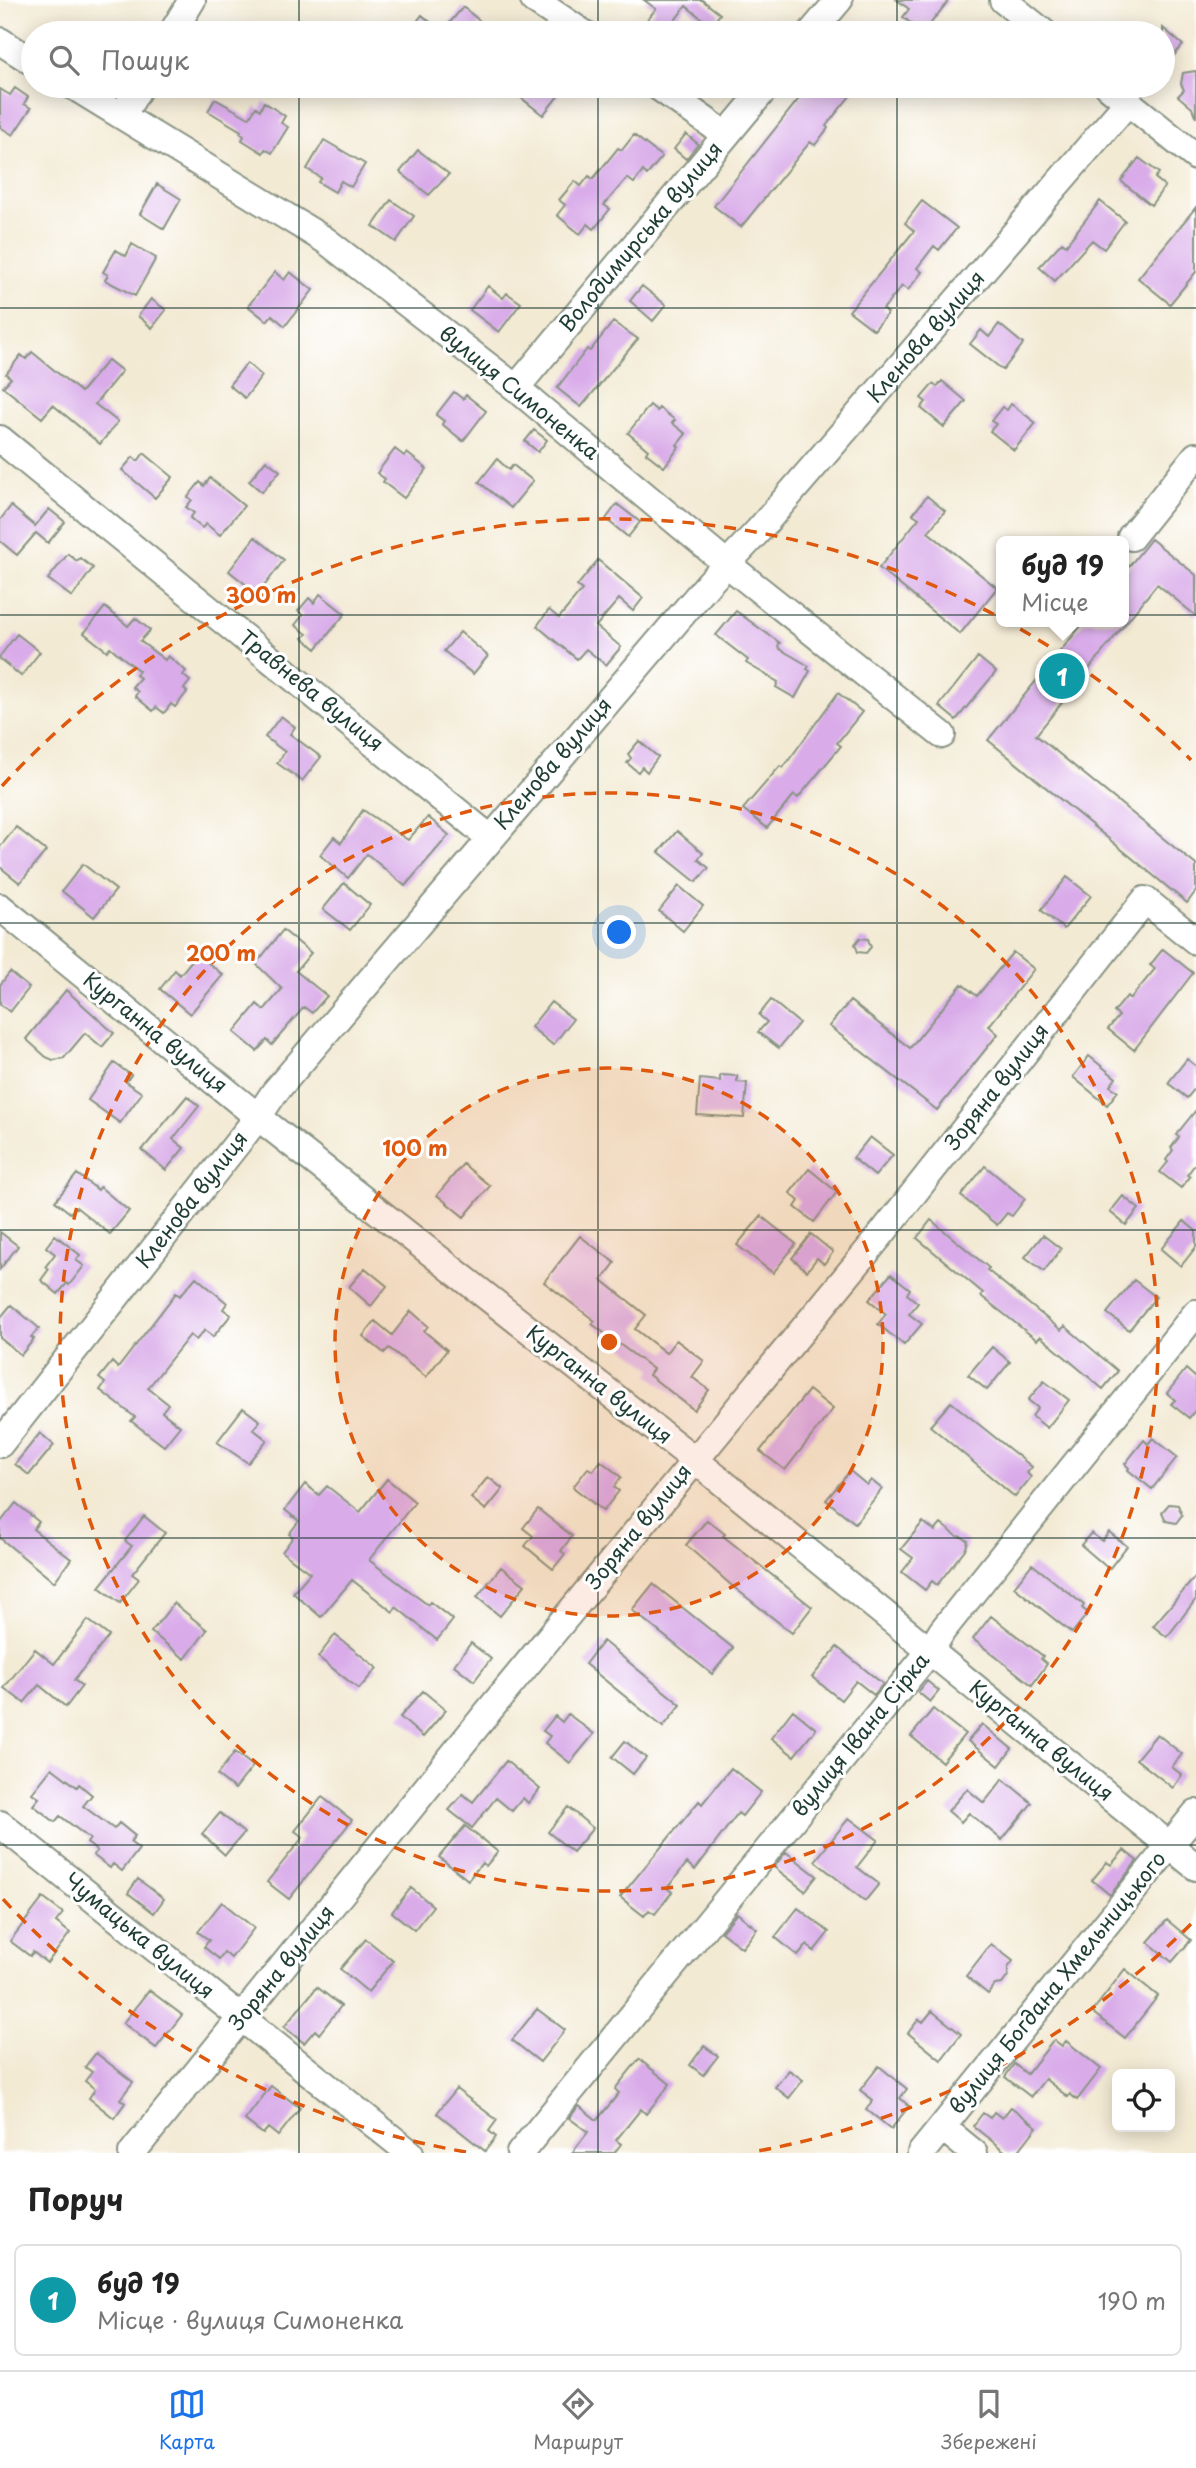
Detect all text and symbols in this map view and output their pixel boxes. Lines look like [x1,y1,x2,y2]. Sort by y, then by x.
search box [21,21,1175,98]
text: Пошук [101,40,189,79]
icon: search [45,41,83,79]
street label: Володимирська вулиця [550,133,729,338]
street label: Кленова вулиця [858,262,991,409]
street label: вулиця Симоненка [433,317,608,466]
popup [996,536,1129,627]
text: буд 19 [1021,545,1104,584]
text: 300 m [226,578,296,610]
text: Місце [1021,584,1088,619]
street label: Травнева вулиця [233,621,392,758]
pin: 1 [1039,650,1085,702]
street label: Кленова вулиця [485,689,618,836]
your location [602,915,636,949]
text: 200 m [186,936,256,968]
street label: Курганна вулиця [77,963,235,1100]
street label: Зоряна вулиця [936,1015,1055,1156]
street label: Кленова вулиця [127,1123,254,1274]
text: 100 m [382,1131,448,1163]
street label: Курганна вулиця [520,1316,680,1451]
centre of rings [597,1330,621,1354]
street label: Зоряна вулиця [577,1456,698,1596]
street label: вулиця Івана Сірка [783,1645,936,1823]
street label: Курганна вулиця [963,1671,1121,1808]
street label: вулиця Богдана Хмельницького [940,1843,1173,2120]
street label: Чумацька вулиця [58,1864,222,2005]
street label: Зоряна вулиця [220,1897,341,2037]
map controls [1112,2069,1175,2132]
button: locate [1112,2069,1175,2132]
text: Поруч [28,2176,123,2221]
text: буд 19 [97,2263,180,2302]
text: 1 [48,2283,59,2318]
text: 190 m [1098,2283,1166,2318]
text: Місце · вулиця Симоненка [97,2302,403,2337]
tab: Карта [159,2385,215,2455]
tab: Маршрут [533,2385,623,2455]
tab: Збережені [941,2385,1037,2455]

